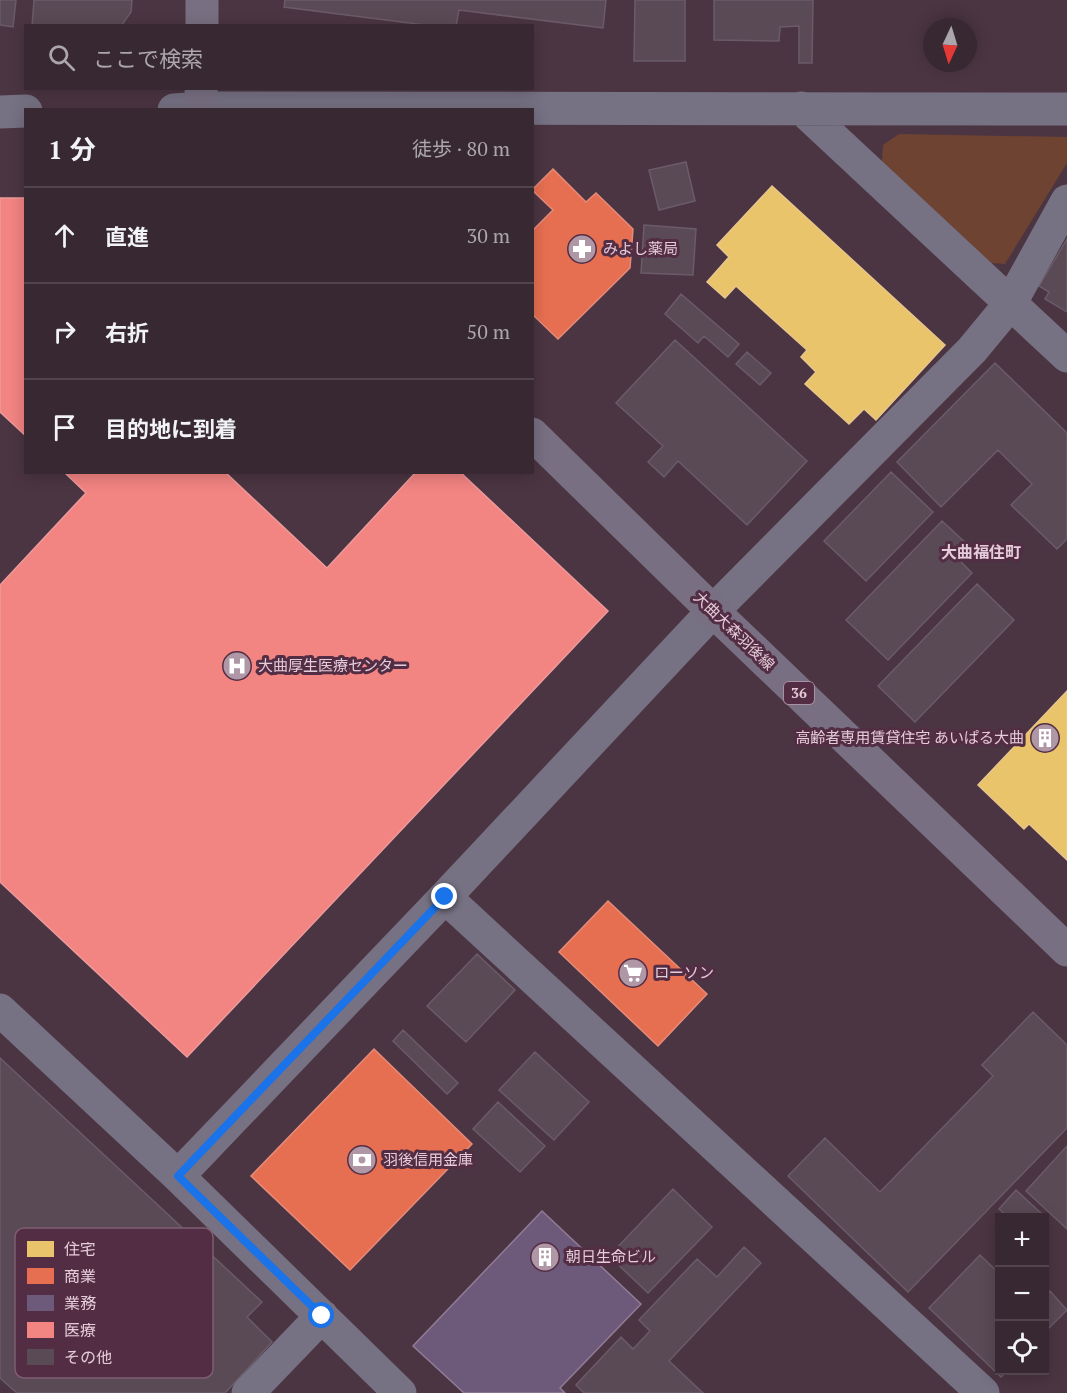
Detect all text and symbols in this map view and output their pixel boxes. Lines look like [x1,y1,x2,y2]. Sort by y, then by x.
north arrow [923,18,977,72]
search box [24,24,534,90]
icon: search [45,41,78,74]
text: ここで検索 [93,44,203,73]
text: 1 分 [48,132,96,166]
text: 徒歩 · 80 m [412,135,510,162]
icon: ahead [48,219,81,252]
text: 直進 [105,222,149,251]
text: 30 m [467,222,510,249]
pharmacy icon: みよし薬局 [566,233,598,265]
place label: みよし薬局 [603,238,678,258]
icon: right [48,315,81,348]
text: 右折 [105,318,149,347]
text: 50 m [467,318,510,345]
icon: arrive [48,411,81,444]
text: 目的地に到着 [105,414,237,443]
district label: 大曲福住町 [941,541,1021,563]
street label: 大曲大森羽後線 [690,587,779,674]
hospital icon: 大曲厚生医療センター [221,650,253,682]
place label: 大曲厚生医療センター [258,655,408,675]
road number: 36 [784,682,814,704]
building icon: 高齢者専用賃貸住宅 あいぱる大曲 [1029,722,1061,754]
place label: 高齢者専用賃貸住宅 あいぱる大曲 [795,727,1024,747]
route end [431,883,457,909]
supermarket icon: ローソン [617,957,649,989]
place label: ローソン [654,962,714,982]
bank icon: 羽後信用金庫 [346,1144,378,1176]
place label: 羽後信用金庫 [383,1149,473,1169]
map controls [995,1213,1049,1375]
button: + [995,1213,1049,1267]
legend [15,1228,213,1378]
text: 住宅 [64,1238,96,1260]
building icon: 朝日生命ビル [529,1241,561,1273]
place label: 朝日生命ビル [566,1246,656,1266]
text: 商業 [64,1265,96,1287]
button: − [995,1267,1049,1321]
text: 業務 [64,1292,96,1314]
route start [308,1302,334,1328]
text: 医療 [64,1319,96,1341]
button: locate [995,1321,1049,1375]
text: その他 [64,1346,112,1368]

